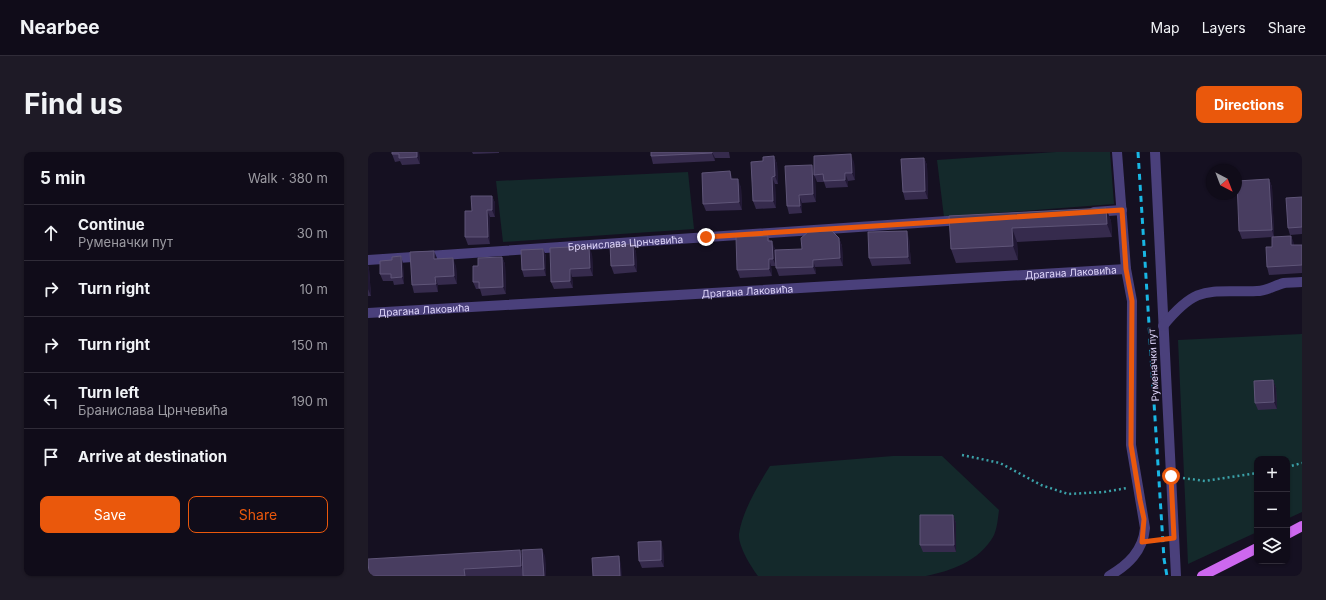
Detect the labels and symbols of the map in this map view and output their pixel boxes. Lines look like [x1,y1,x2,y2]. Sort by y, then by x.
north arrow [1206,164,1242,200]
route end [697,228,715,246]
street label: Бранислава Црнчевића [567,233,683,253]
street label: Драгана Лаковића [1025,264,1117,281]
street label: Драгана Лаковића [701,282,794,300]
street label: Драгана Лаковића [378,301,470,318]
street label: Руменачки пут [1145,328,1161,402]
route start [1162,467,1180,485]

